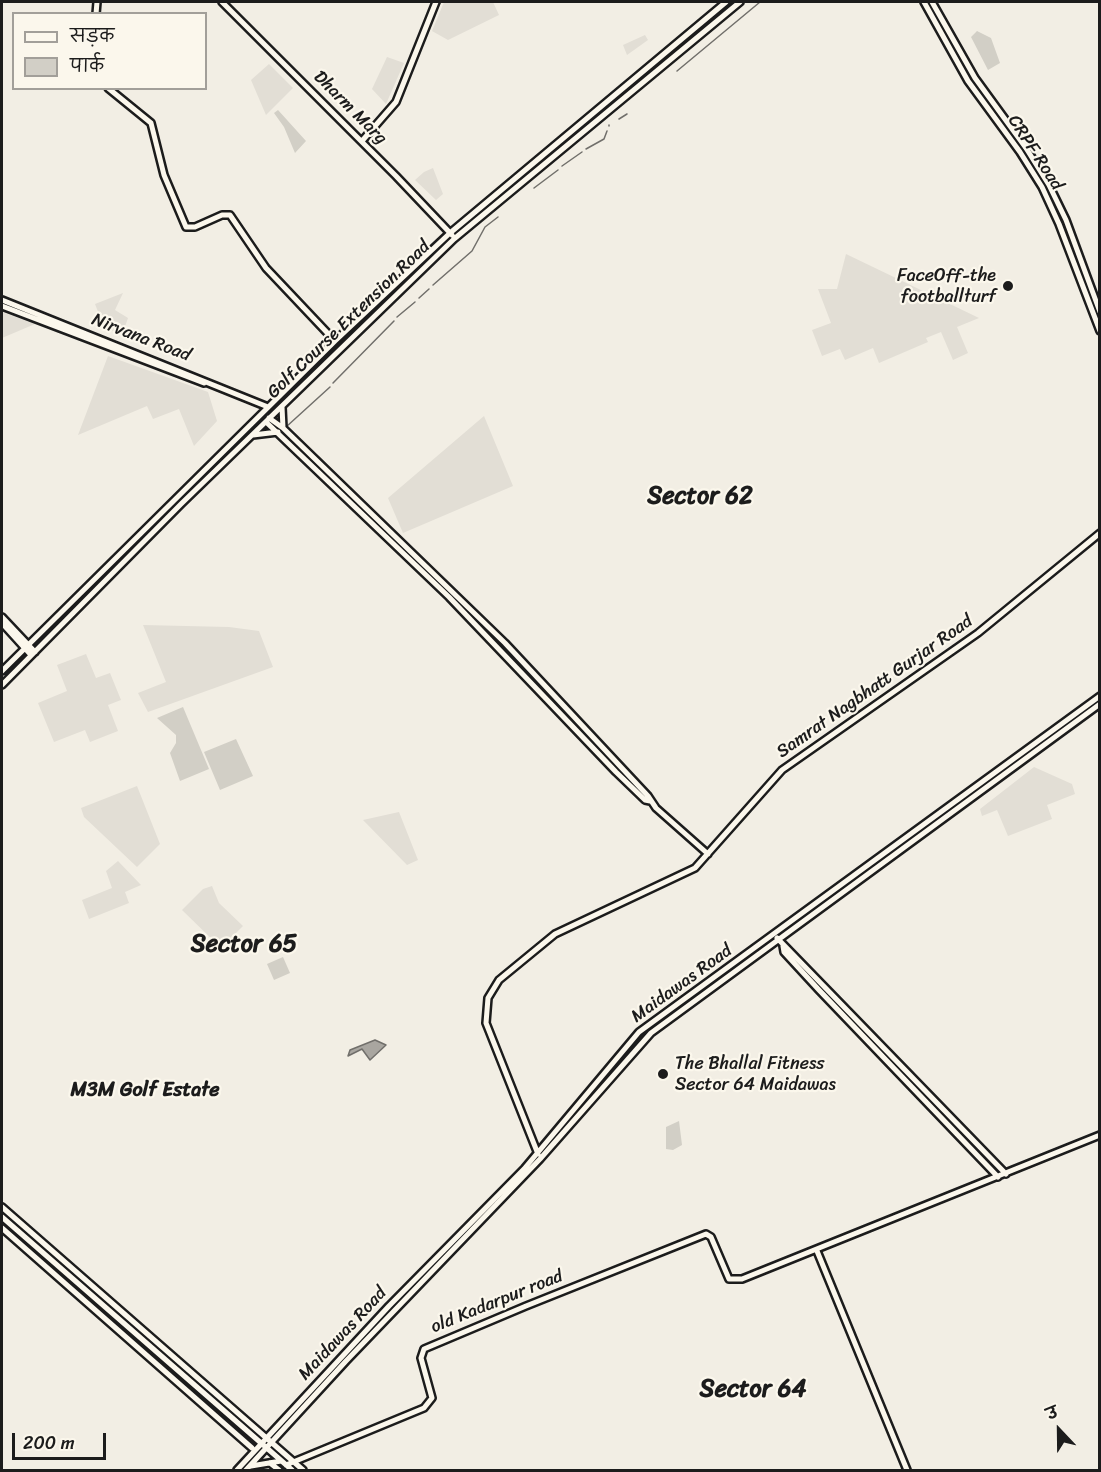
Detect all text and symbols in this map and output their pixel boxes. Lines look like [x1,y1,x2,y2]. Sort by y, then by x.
legend [12,12,207,90]
text: सड़क [70,20,114,52]
text: पार्क [70,50,104,82]
street label: Dharm Marg [309,67,391,149]
street label: CRPF Road [1003,111,1067,195]
street label: Golf Course Extension Road [263,236,435,404]
place label: FaceOff-the footballturf [897,265,996,308]
marker: FaceOff-the footballturf [1001,279,1015,293]
street label: Nirvana Road [88,309,194,367]
district label: Sector 62 [647,483,753,511]
street label: Samrat Nagbhatt Gurjar Road [773,611,977,763]
district label: Sector 65 [191,931,297,959]
street label: Maidawas Road [627,940,737,1028]
place label: The Bhallal Fitness Sector 64 Maidawas [675,1053,836,1096]
marker: The Bhallal Fitness Sector 64 Maidawas [656,1067,670,1081]
district label: M3M Golf Estate [70,1079,220,1103]
street label: old Kadarpur road [428,1266,566,1338]
street label: Maidawas Road [294,1283,392,1385]
district label: Sector 64 [700,1376,806,1404]
text: उ [1042,1397,1062,1428]
north arrow [1029,1400,1089,1460]
scale bar [15,1421,110,1459]
text: 200 m [23,1427,75,1459]

